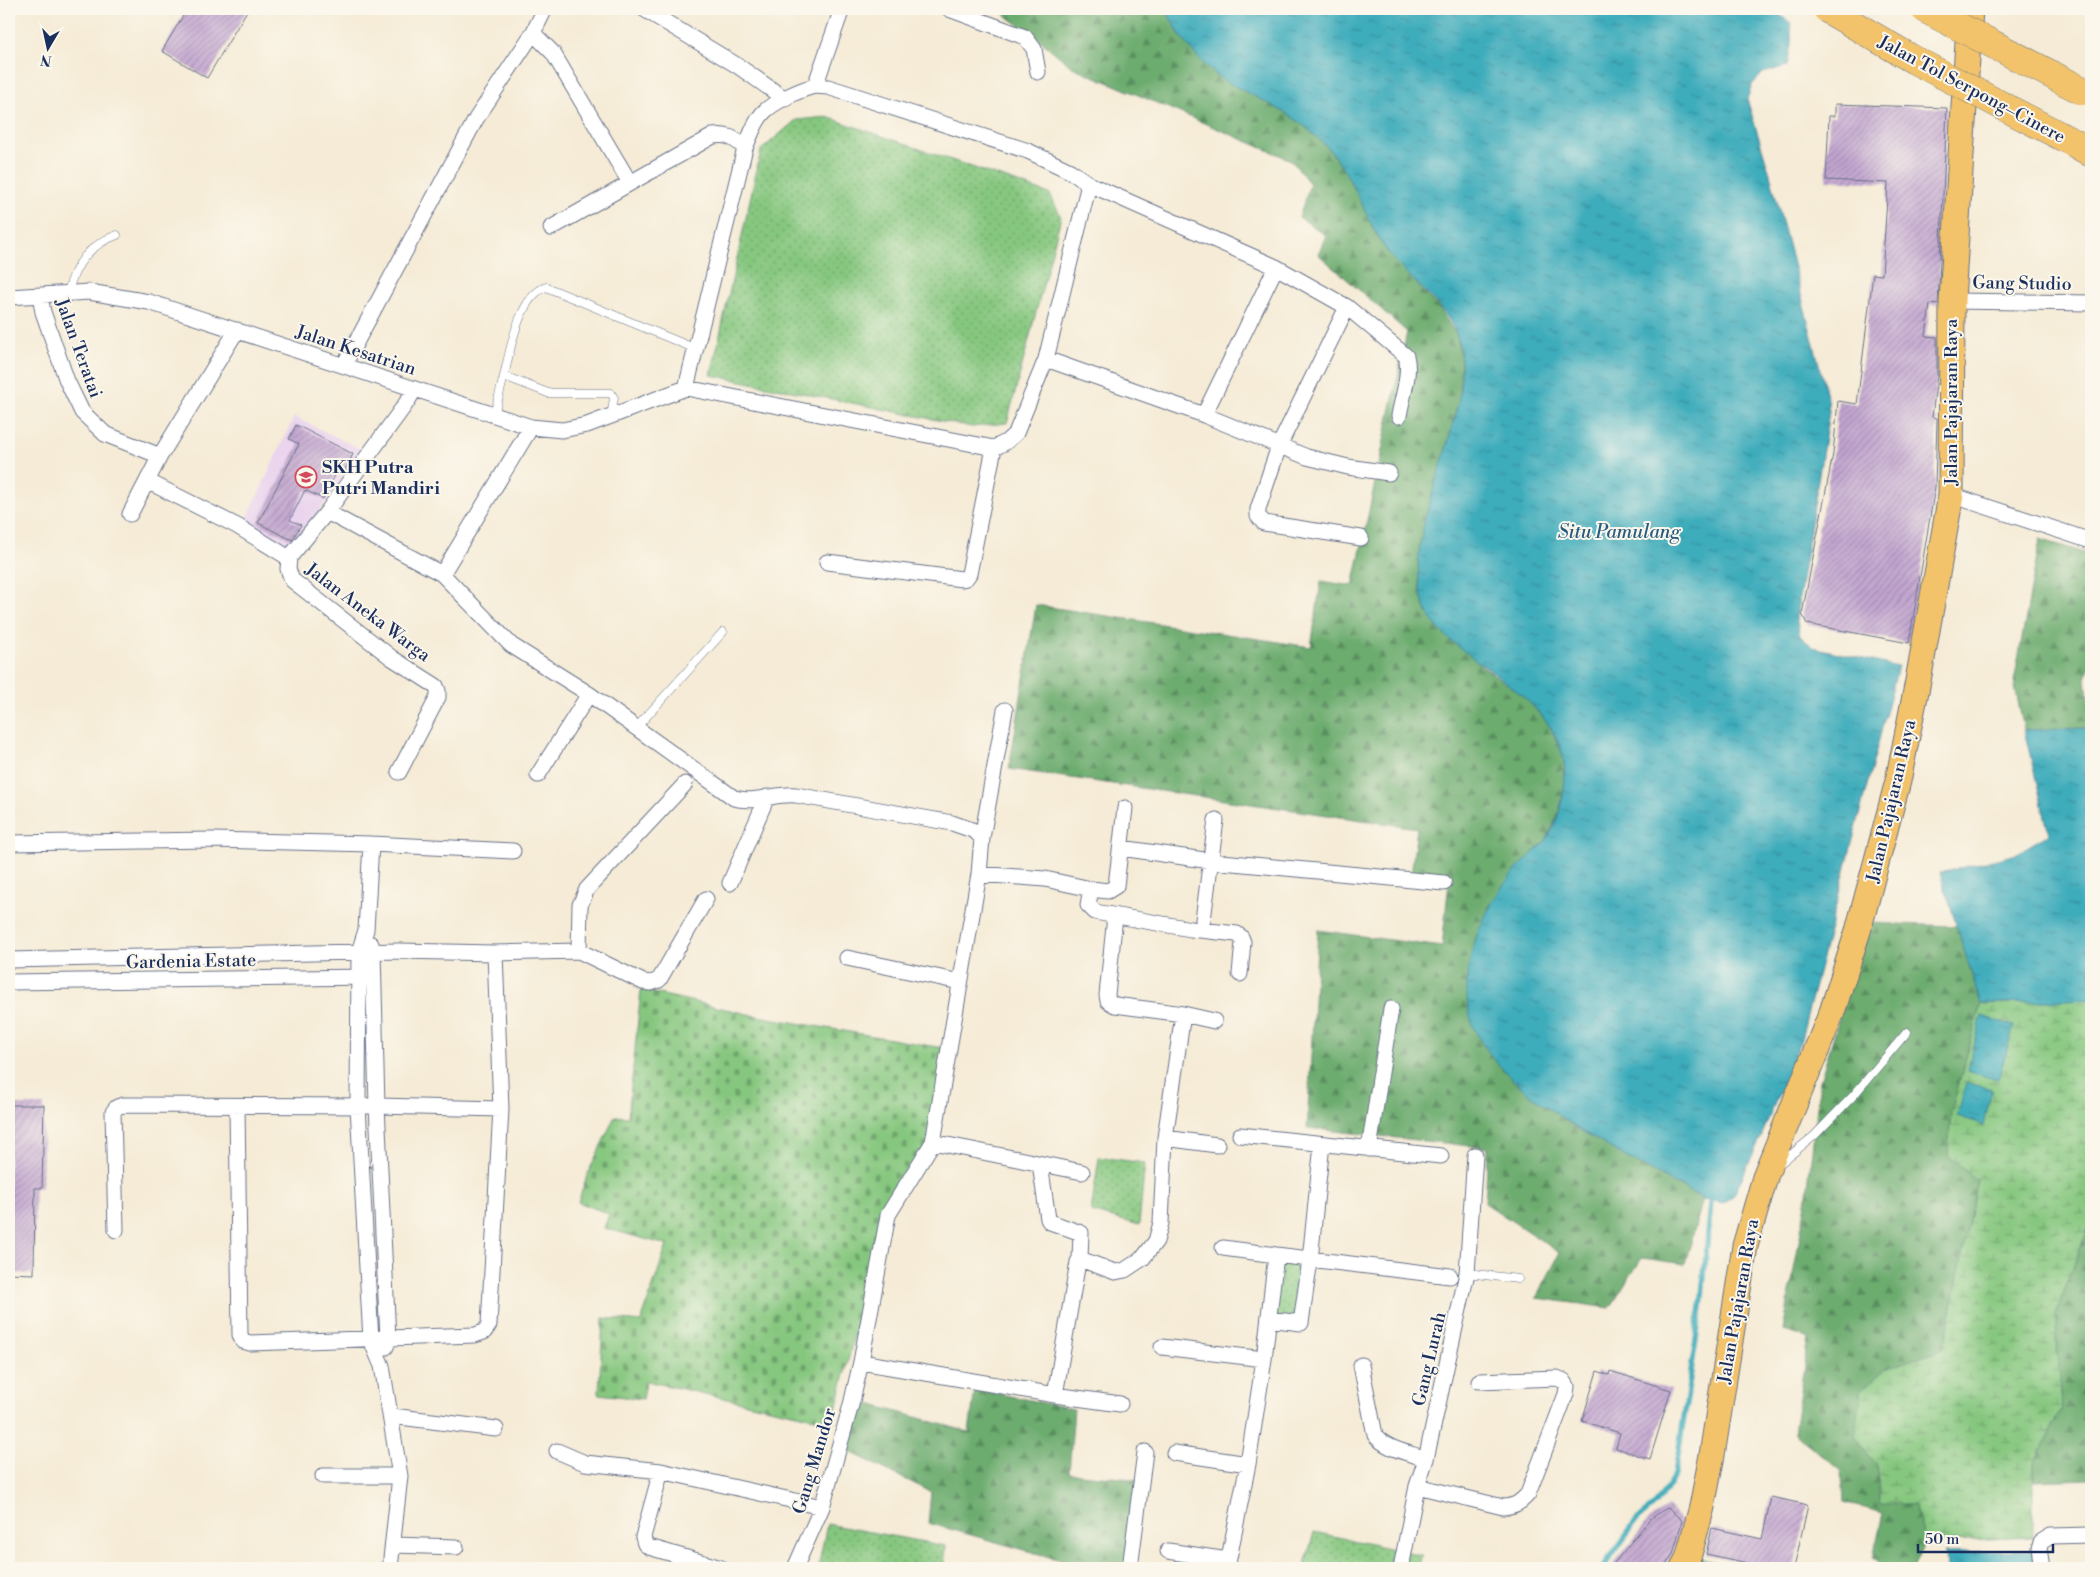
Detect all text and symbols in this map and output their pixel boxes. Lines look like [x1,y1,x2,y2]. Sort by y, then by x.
north arrow [22,22,72,72]
street label: Jalan Tol Serpong–Cinere [1873,30,2069,149]
text: N [39,50,53,70]
street label: Gang Studio [1972,271,2072,296]
street label: Jalan Teratai [50,294,107,401]
street label: Jalan Pajajaran Raya [1940,318,1963,486]
street label: Jalan Kesatrian [292,320,419,381]
place label: SKH Putra Putri Mandiri [322,456,440,500]
school or university icon: SKH Putra Putri Mandiri [294,465,318,489]
water label: Situ Pamulang [1558,520,1681,544]
street label: Jalan Aneka Warga [300,557,436,668]
street label: Jalan Pajajaran Raya [1861,716,1922,886]
street label: Gardenia Estate [126,949,256,974]
street label: Jalan Pajajaran Raya [1713,1216,1764,1386]
street label: Gang Lurah [1408,1310,1452,1408]
street label: Gang Mandor [787,1405,842,1517]
scale bar [1918,1522,2052,1554]
text: 50 m [1925,1530,1959,1549]

